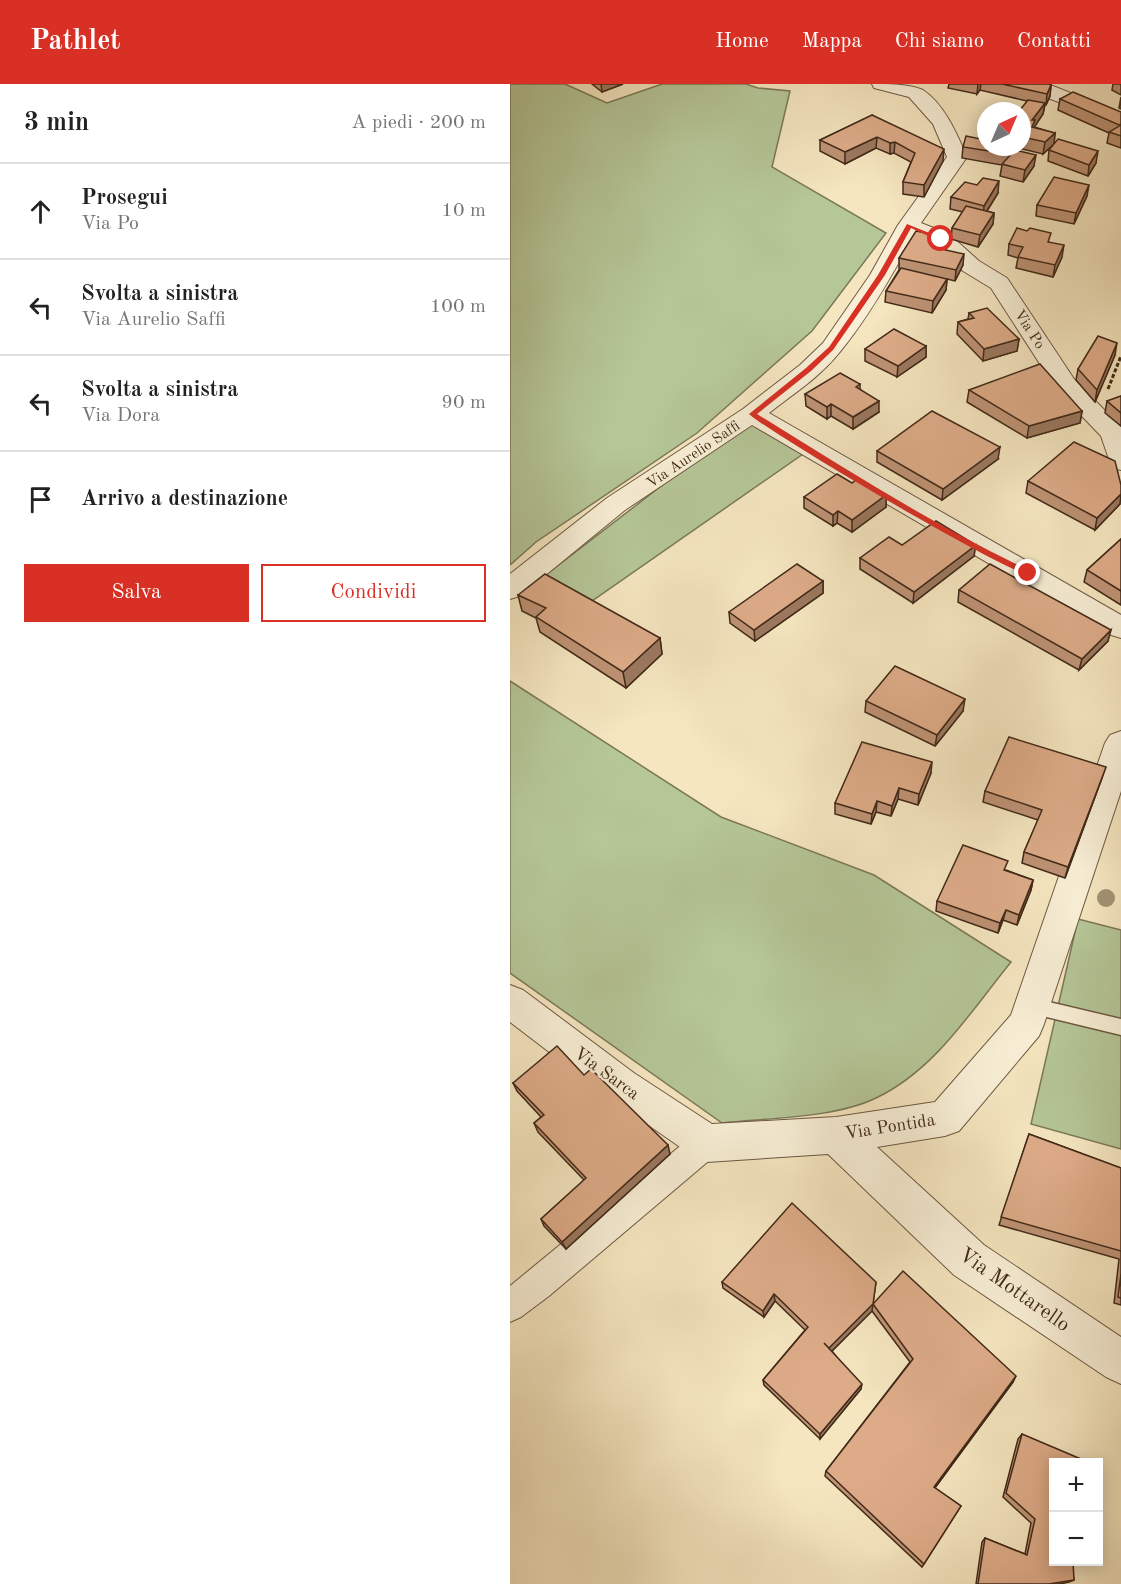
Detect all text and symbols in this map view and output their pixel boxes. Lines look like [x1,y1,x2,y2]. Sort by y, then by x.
text: Pathlet [30,28,121,56]
text: Home [715,31,769,52]
text: Mappa [802,31,862,52]
text: Chi siamo [895,31,984,52]
text: Contatti [1017,31,1091,52]
north arrow [977,102,1031,156]
text: 3 min [24,110,89,136]
text: A piedi · 200 m [351,113,486,133]
text: Prosegui [81,187,168,209]
icon: ahead [24,195,57,228]
text: 10 m [441,201,486,221]
text: Via Po [81,214,139,234]
route start [927,225,953,251]
text: Svolta a sinistra [81,283,239,305]
icon: left [24,291,57,324]
text: 100 m [430,297,486,317]
street label: Via Po [1011,308,1047,352]
text: Via Aurelio Saffi [81,310,226,330]
text: Svolta a sinistra [81,379,239,401]
icon: left [24,387,57,420]
text: 90 m [441,393,486,413]
text: Via Dora [81,406,160,426]
street label: Via Aurelio Saffi [645,419,743,492]
icon: arrive [24,483,57,516]
text: Arrivo a destinazione [81,488,288,510]
route end [1014,559,1040,585]
button: Salva [24,564,249,622]
button: Condividi [261,564,486,622]
street label: Via Sarca [570,1044,643,1104]
street label: Via Pontida [844,1111,937,1143]
street label: Via Mottarello [955,1244,1074,1336]
map controls [1049,1458,1103,1566]
button: + [1049,1458,1103,1512]
button: − [1049,1512,1103,1566]

